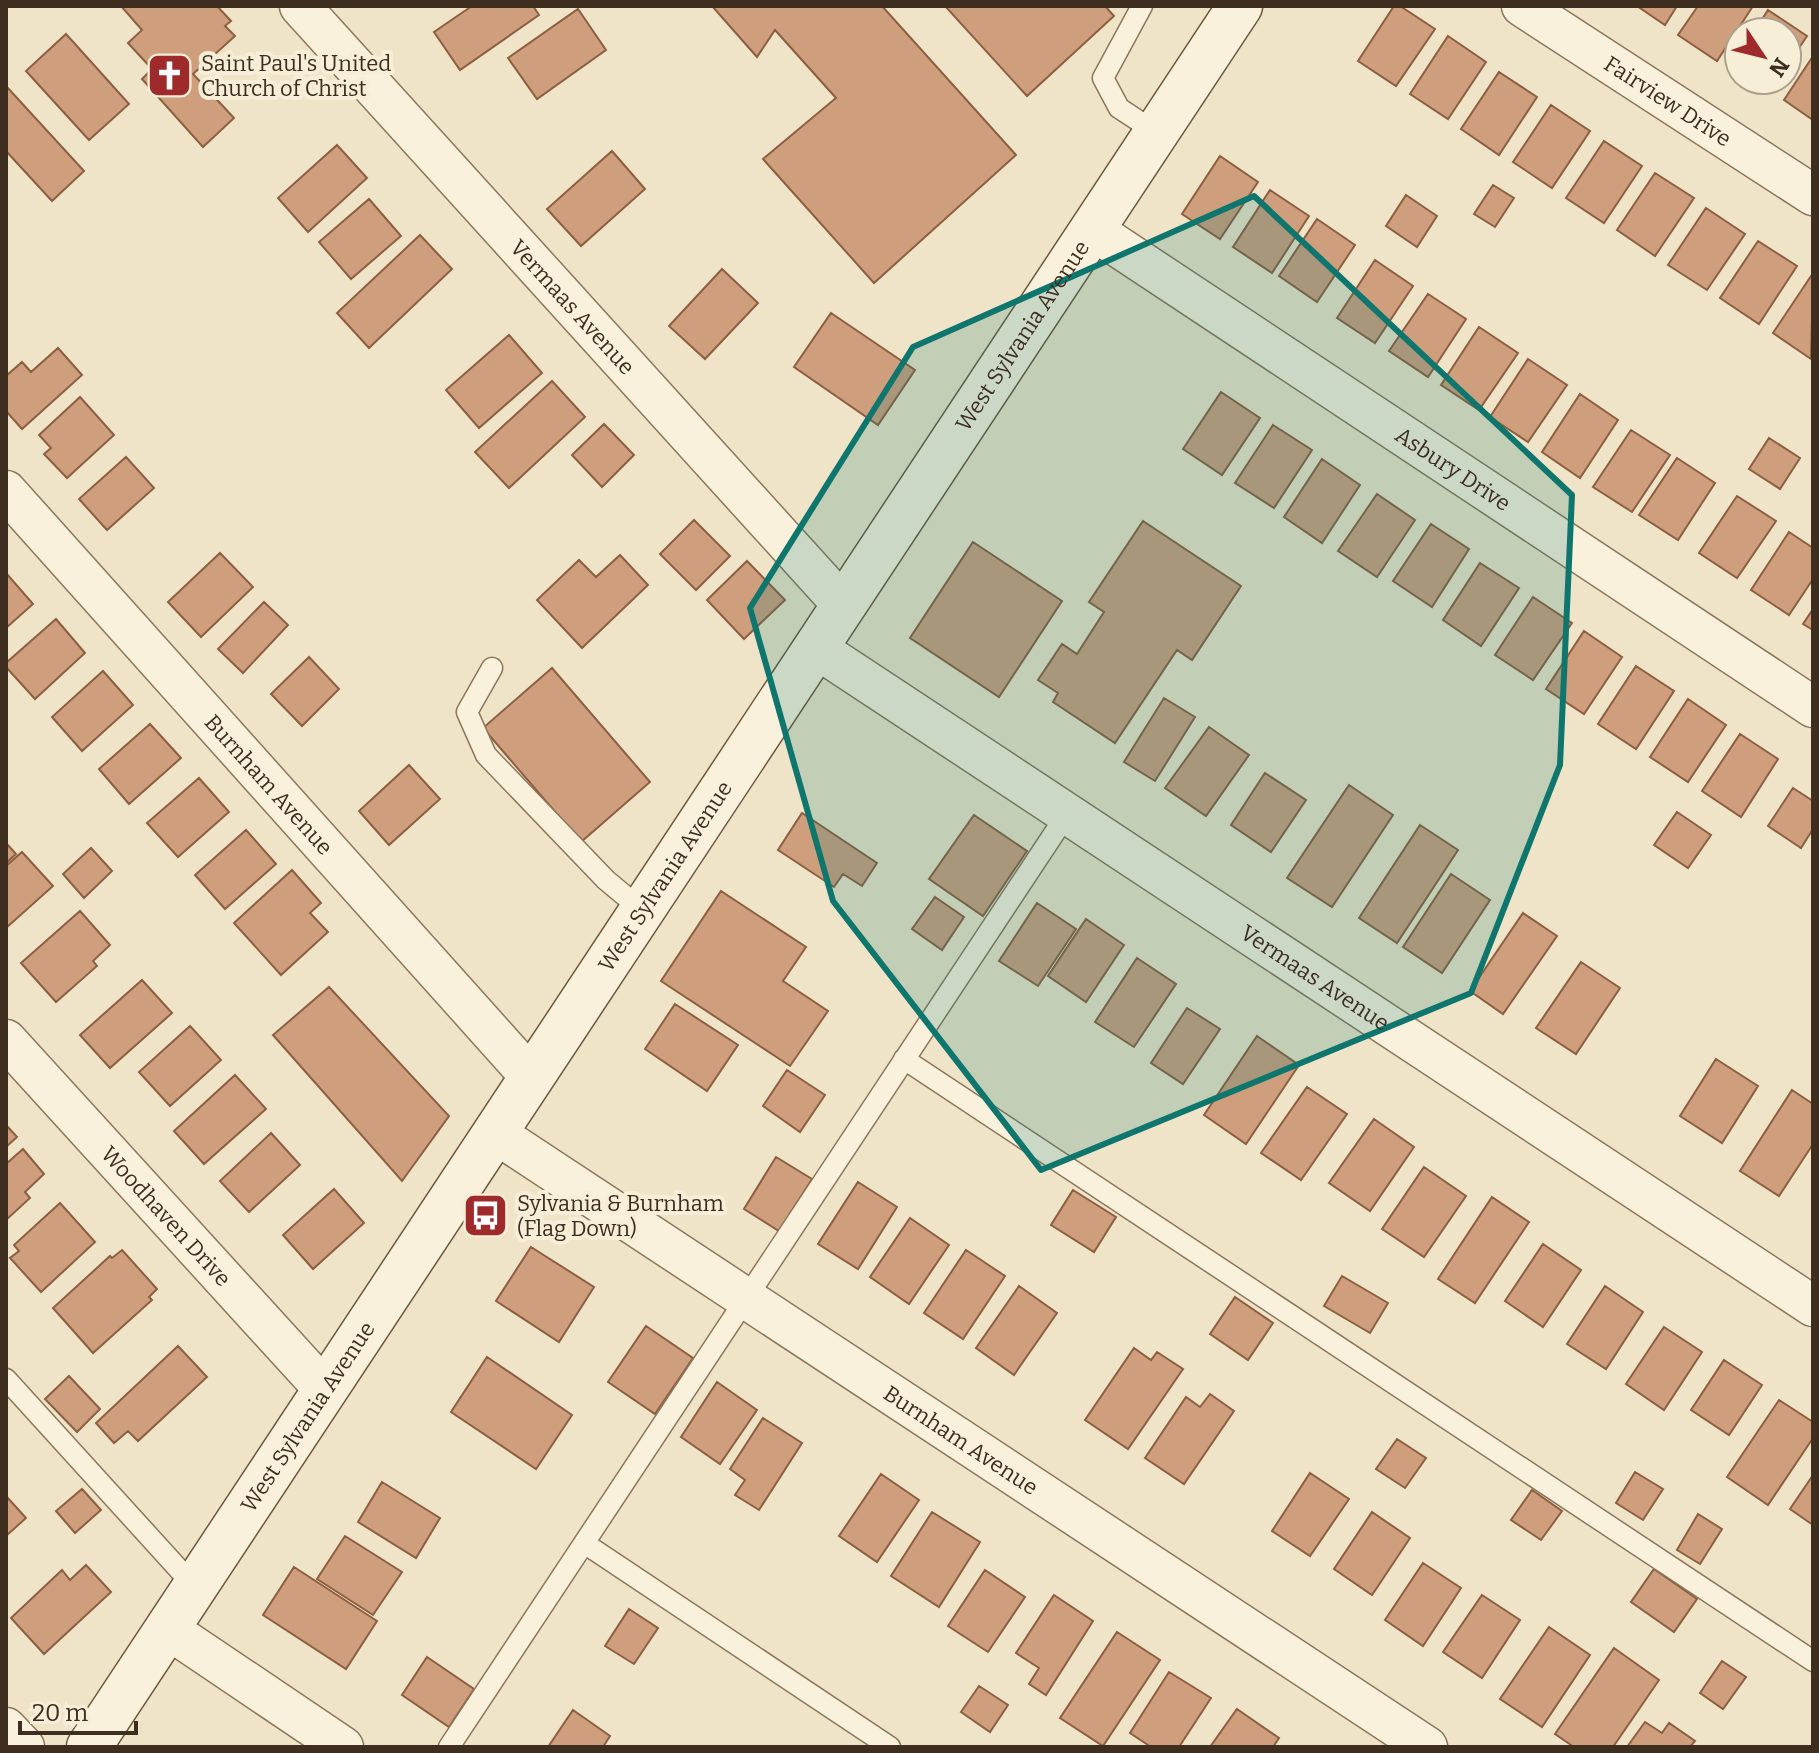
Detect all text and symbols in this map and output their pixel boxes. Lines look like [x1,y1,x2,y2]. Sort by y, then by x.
north arrow [1723,16,1803,96]
place label: Saint Paul's United Church of Christ [201,50,391,102]
street label: Fairview Drive [1599,50,1736,152]
church icon: Saint Paul's United Church of Christ [146,52,194,100]
text: N [1763,52,1795,82]
street label: Vermaas Avenue [504,234,640,380]
street label: West Sylvania Avenue [950,235,1095,436]
street label: Asbury Drive [1390,421,1516,517]
street label: Burnham Avenue [199,709,338,861]
street label: West Sylvania Avenue [592,776,738,977]
street label: Vermaas Avenue [1235,919,1394,1037]
street label: Woodhaven Drive [95,1141,237,1292]
place label: Sylvania & Burnham (Flag Down) [517,1190,724,1242]
bus stop icon: Sylvania & Burnham (Flag Down) [462,1192,510,1240]
street label: West Sylvania Avenue [235,1317,381,1517]
street label: Burnham Avenue [878,1380,1043,1501]
scale bar [20,1685,136,1735]
text: 20 m [32,1699,88,1727]

